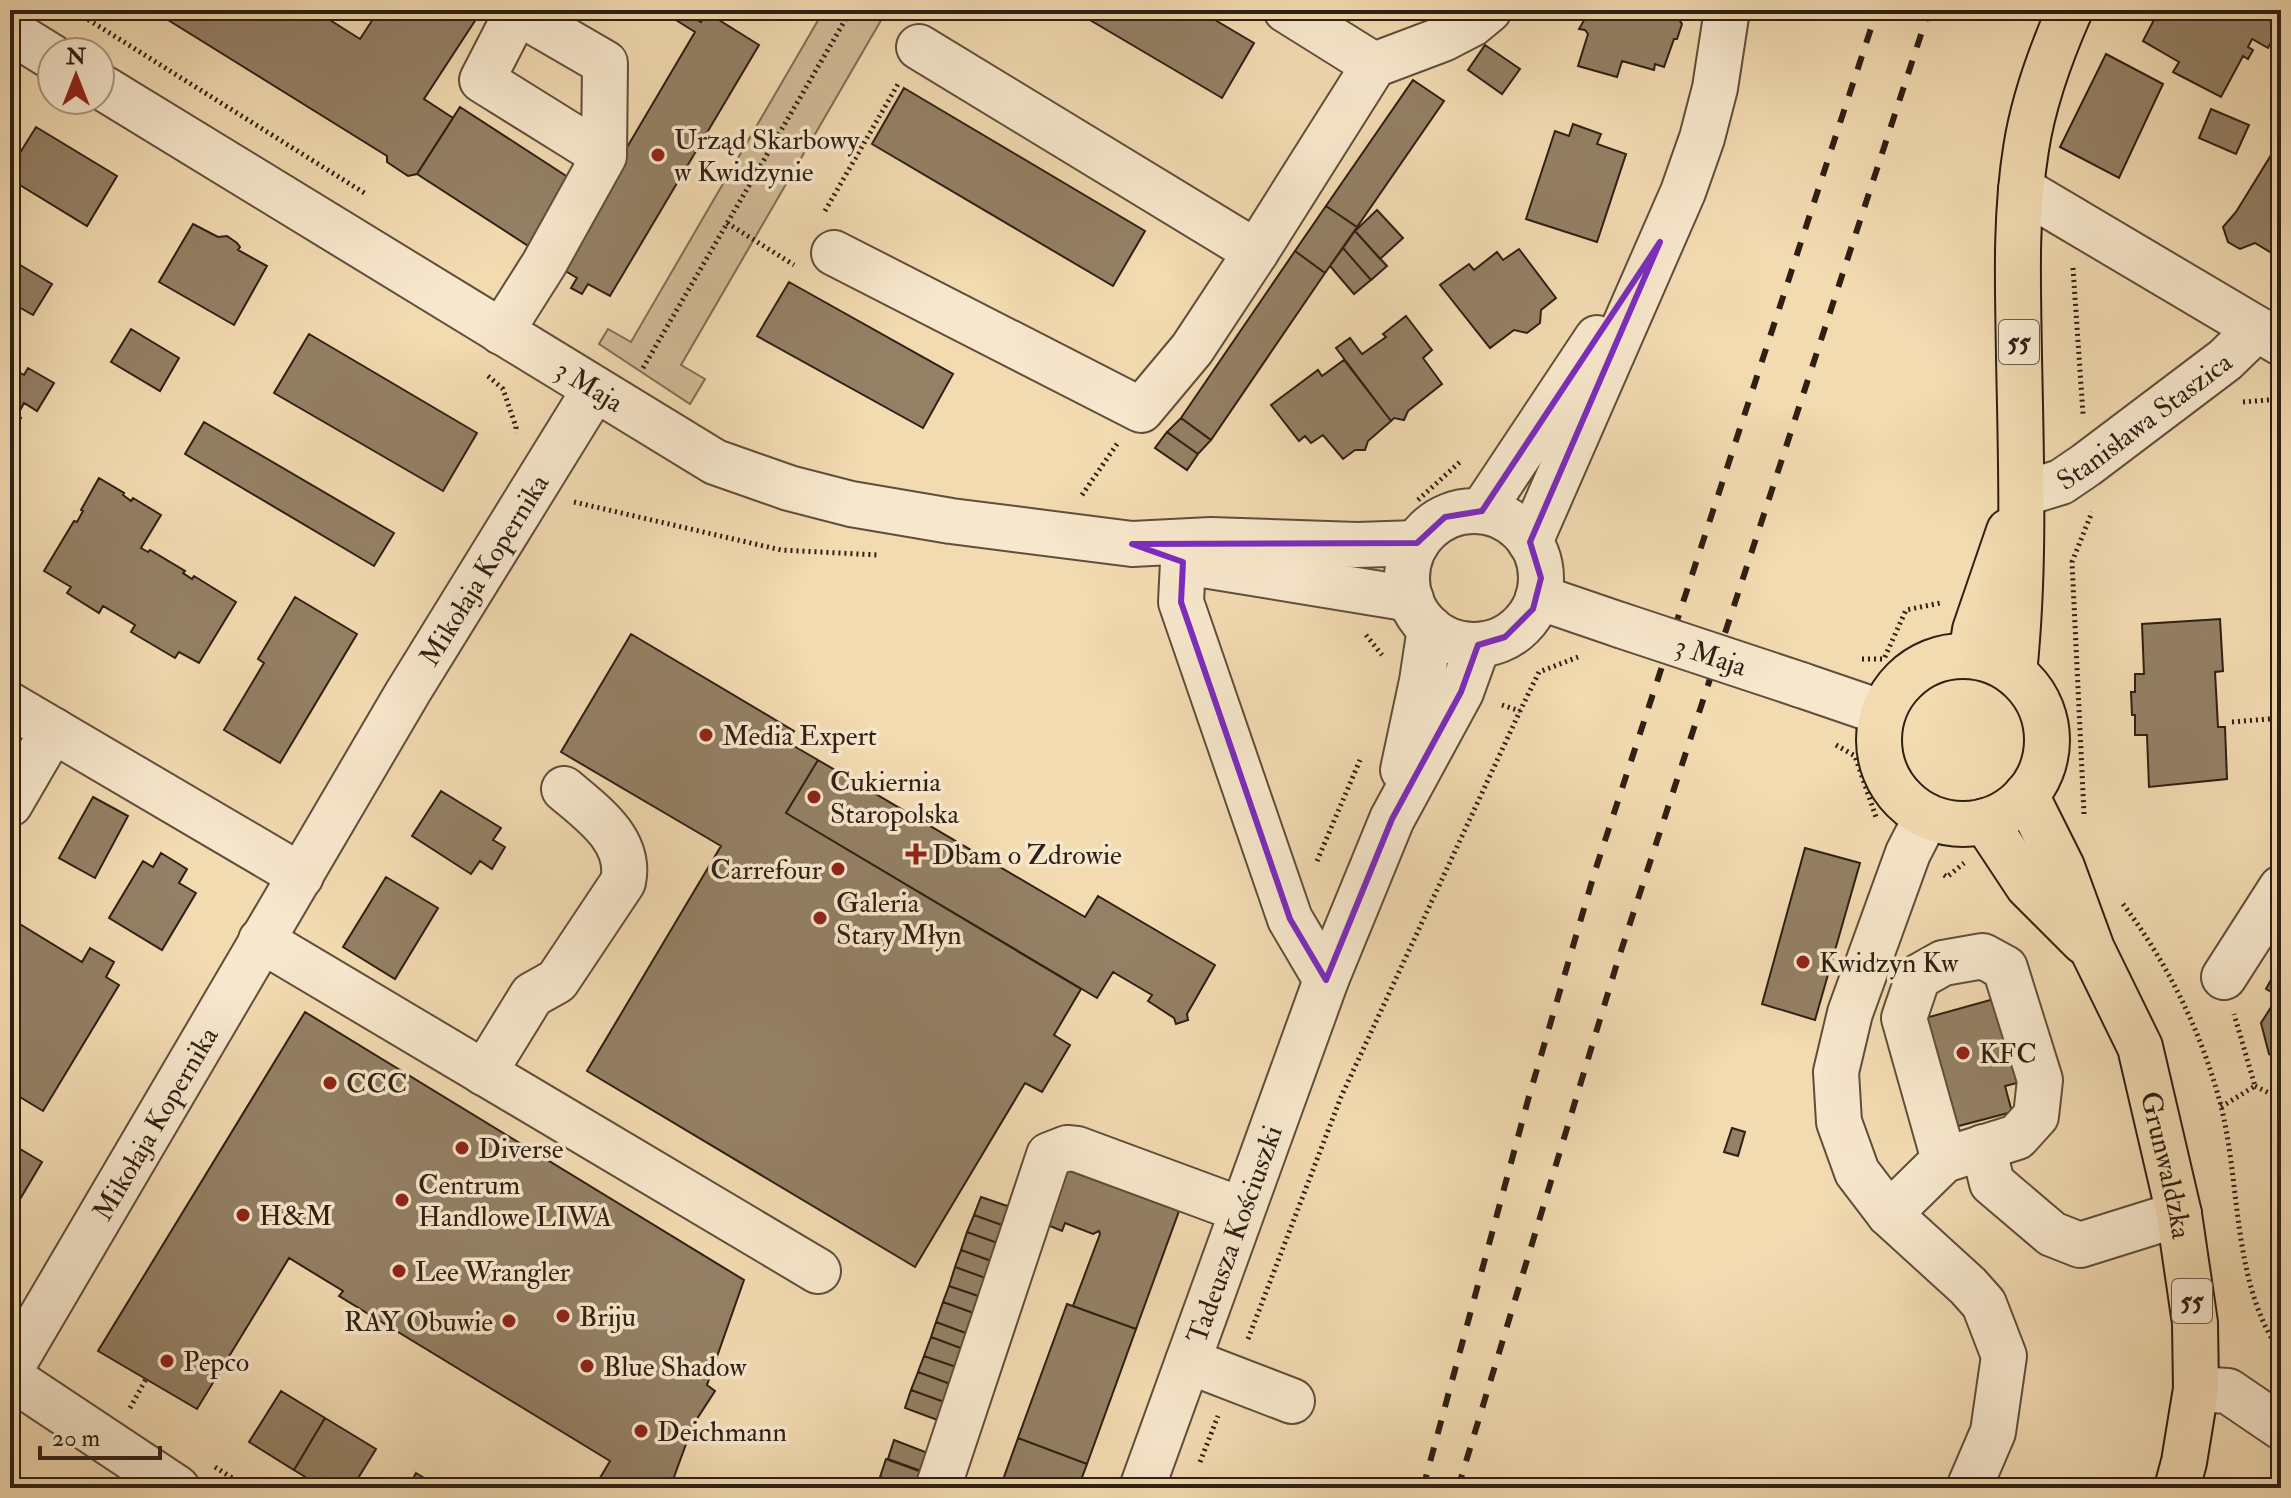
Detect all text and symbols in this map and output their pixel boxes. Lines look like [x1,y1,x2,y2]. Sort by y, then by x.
north arrow [36,36,116,116]
text: N [65,43,86,71]
place label: Urząd Skarbowy w Kwidzynie [674,123,860,190]
marker: Urząd Skarbowy w Kwidzynie [649,146,667,164]
road number: 55 [1999,320,2039,364]
street label: Stanisława Staszica [2050,345,2240,499]
street label: 3 Maja [549,353,630,421]
street label: Mikołaja Kopernika [412,468,557,673]
street label: 3 Maja [1670,629,1751,685]
place label: Media Expert [722,719,877,754]
marker: Media Expert [697,726,715,744]
place label: Cukiernia Staropolska [830,765,959,832]
marker: Cukiernia Staropolska [805,788,823,806]
place label: Dbam o Zdrowie [932,838,1122,873]
marker: Dbam o Zdrowie [907,845,925,863]
place label: Carrefour [710,853,823,888]
marker: Carrefour [829,860,847,878]
place label: Galeria Stary Młyn [836,886,962,953]
marker: Galeria Stary Młyn [811,909,829,927]
place label: Kwidzyn Kw [1819,946,1959,981]
marker: Kwidzyn Kw [1794,953,1812,971]
street label: Mikołaja Kopernika [86,1020,227,1227]
place label: KFC [1979,1037,2037,1072]
marker: KFC [1954,1044,1972,1062]
place label: CCC [346,1067,408,1102]
marker: CCC [321,1074,339,1092]
street label: Grunwaldzka [2132,1088,2198,1242]
street label: Tadeusza Kościuszki [1180,1121,1291,1348]
place label: Diverse [478,1132,564,1167]
marker: Diverse [453,1139,471,1157]
place label: Centrum Handlowe LIWA [418,1168,612,1235]
marker: Centrum Handlowe LIWA [393,1191,411,1209]
place label: H&M [259,1199,332,1234]
marker: H&M [234,1206,252,1224]
place label: Lee Wrangler [415,1255,571,1290]
marker: Lee Wrangler [390,1262,408,1280]
road number: 55 [2172,1279,2212,1323]
place label: Briju [579,1300,636,1335]
place label: RAY Obuwie [344,1305,493,1340]
marker: Briju [554,1307,572,1325]
marker: RAY Obuwie [500,1312,518,1330]
place label: Pepco [183,1345,249,1380]
place label: Blue Shadow [603,1350,747,1385]
marker: Pepco [158,1352,176,1370]
marker: Blue Shadow [578,1357,596,1375]
scale bar [40,1410,160,1460]
place label: Deichmann [657,1415,787,1450]
marker: Deichmann [632,1422,650,1440]
text: 20 m [52,1423,101,1454]

